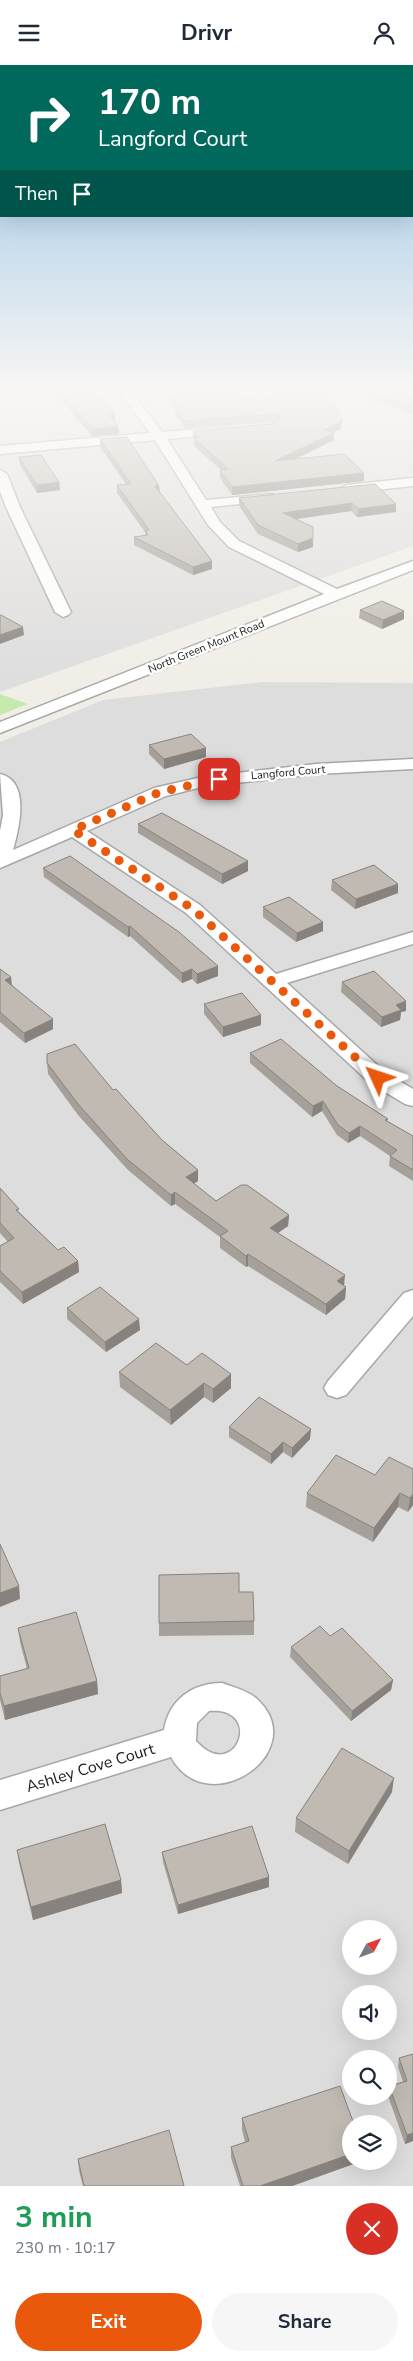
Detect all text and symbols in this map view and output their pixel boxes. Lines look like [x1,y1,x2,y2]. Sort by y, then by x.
text: Drivr [181,18,232,48]
icon: menu [15,19,43,47]
icon: person [370,19,398,47]
text: 170 m [98,79,201,126]
icon: right [15,85,80,150]
text: Langford Court [98,124,247,154]
icon: arrive [68,180,96,208]
text: Then [15,181,58,207]
street label: North Green Mount Road [146,616,267,677]
pin [198,758,240,800]
street label: Langford Court [250,762,326,783]
icon: arrive [205,765,233,793]
position arrow [351,1051,403,1103]
street label: Ashley Cove Court [23,1738,158,1798]
north arrow [342,1920,398,1975]
map controls [342,1920,397,2170]
button: sound [342,1985,397,2040]
button: search [342,2050,397,2105]
button: layers [342,2115,397,2170]
text: 3 min [15,2197,93,2238]
button: close [346,2203,398,2255]
text: 230 m · 10:17 [15,2237,116,2259]
button: Exit [15,2293,202,2351]
button: Share [212,2293,398,2351]

